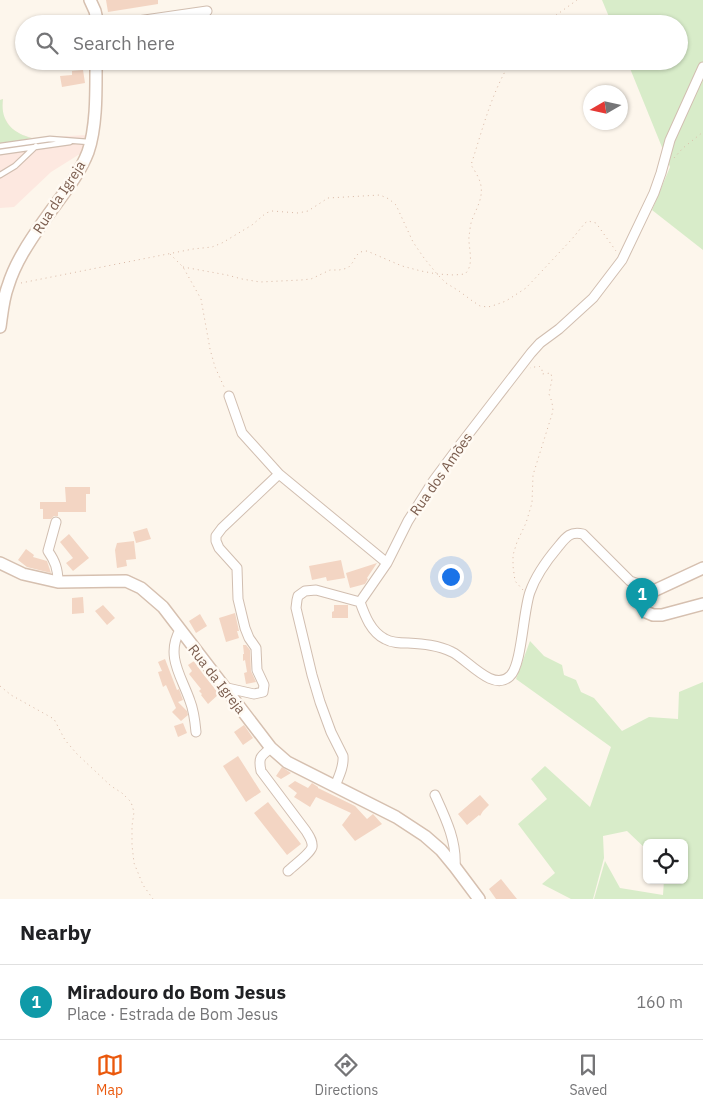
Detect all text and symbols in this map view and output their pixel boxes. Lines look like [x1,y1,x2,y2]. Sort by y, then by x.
search box [15,15,688,70]
icon: search [33,29,61,57]
text: Search here [73,31,175,55]
north arrow [583,85,628,130]
street label: Rua da Igreja [29,157,90,237]
street label: Rua dos Amões [406,429,476,519]
your location [438,564,464,590]
pin: 1 [626,578,658,619]
street label: Rua da Igreja [184,641,250,718]
map controls [643,839,688,884]
button: locate [643,839,688,884]
text: Nearby [20,918,91,946]
text: Miradouro do Bom Jesus [67,980,286,1004]
text: 1 [31,992,41,1012]
text: 160 m [636,992,683,1012]
text: Place · Estrada de Bom Jesus [67,1004,278,1024]
tab: Map [96,1051,124,1099]
tab: Directions [315,1051,378,1099]
tab: Saved [569,1051,607,1099]

